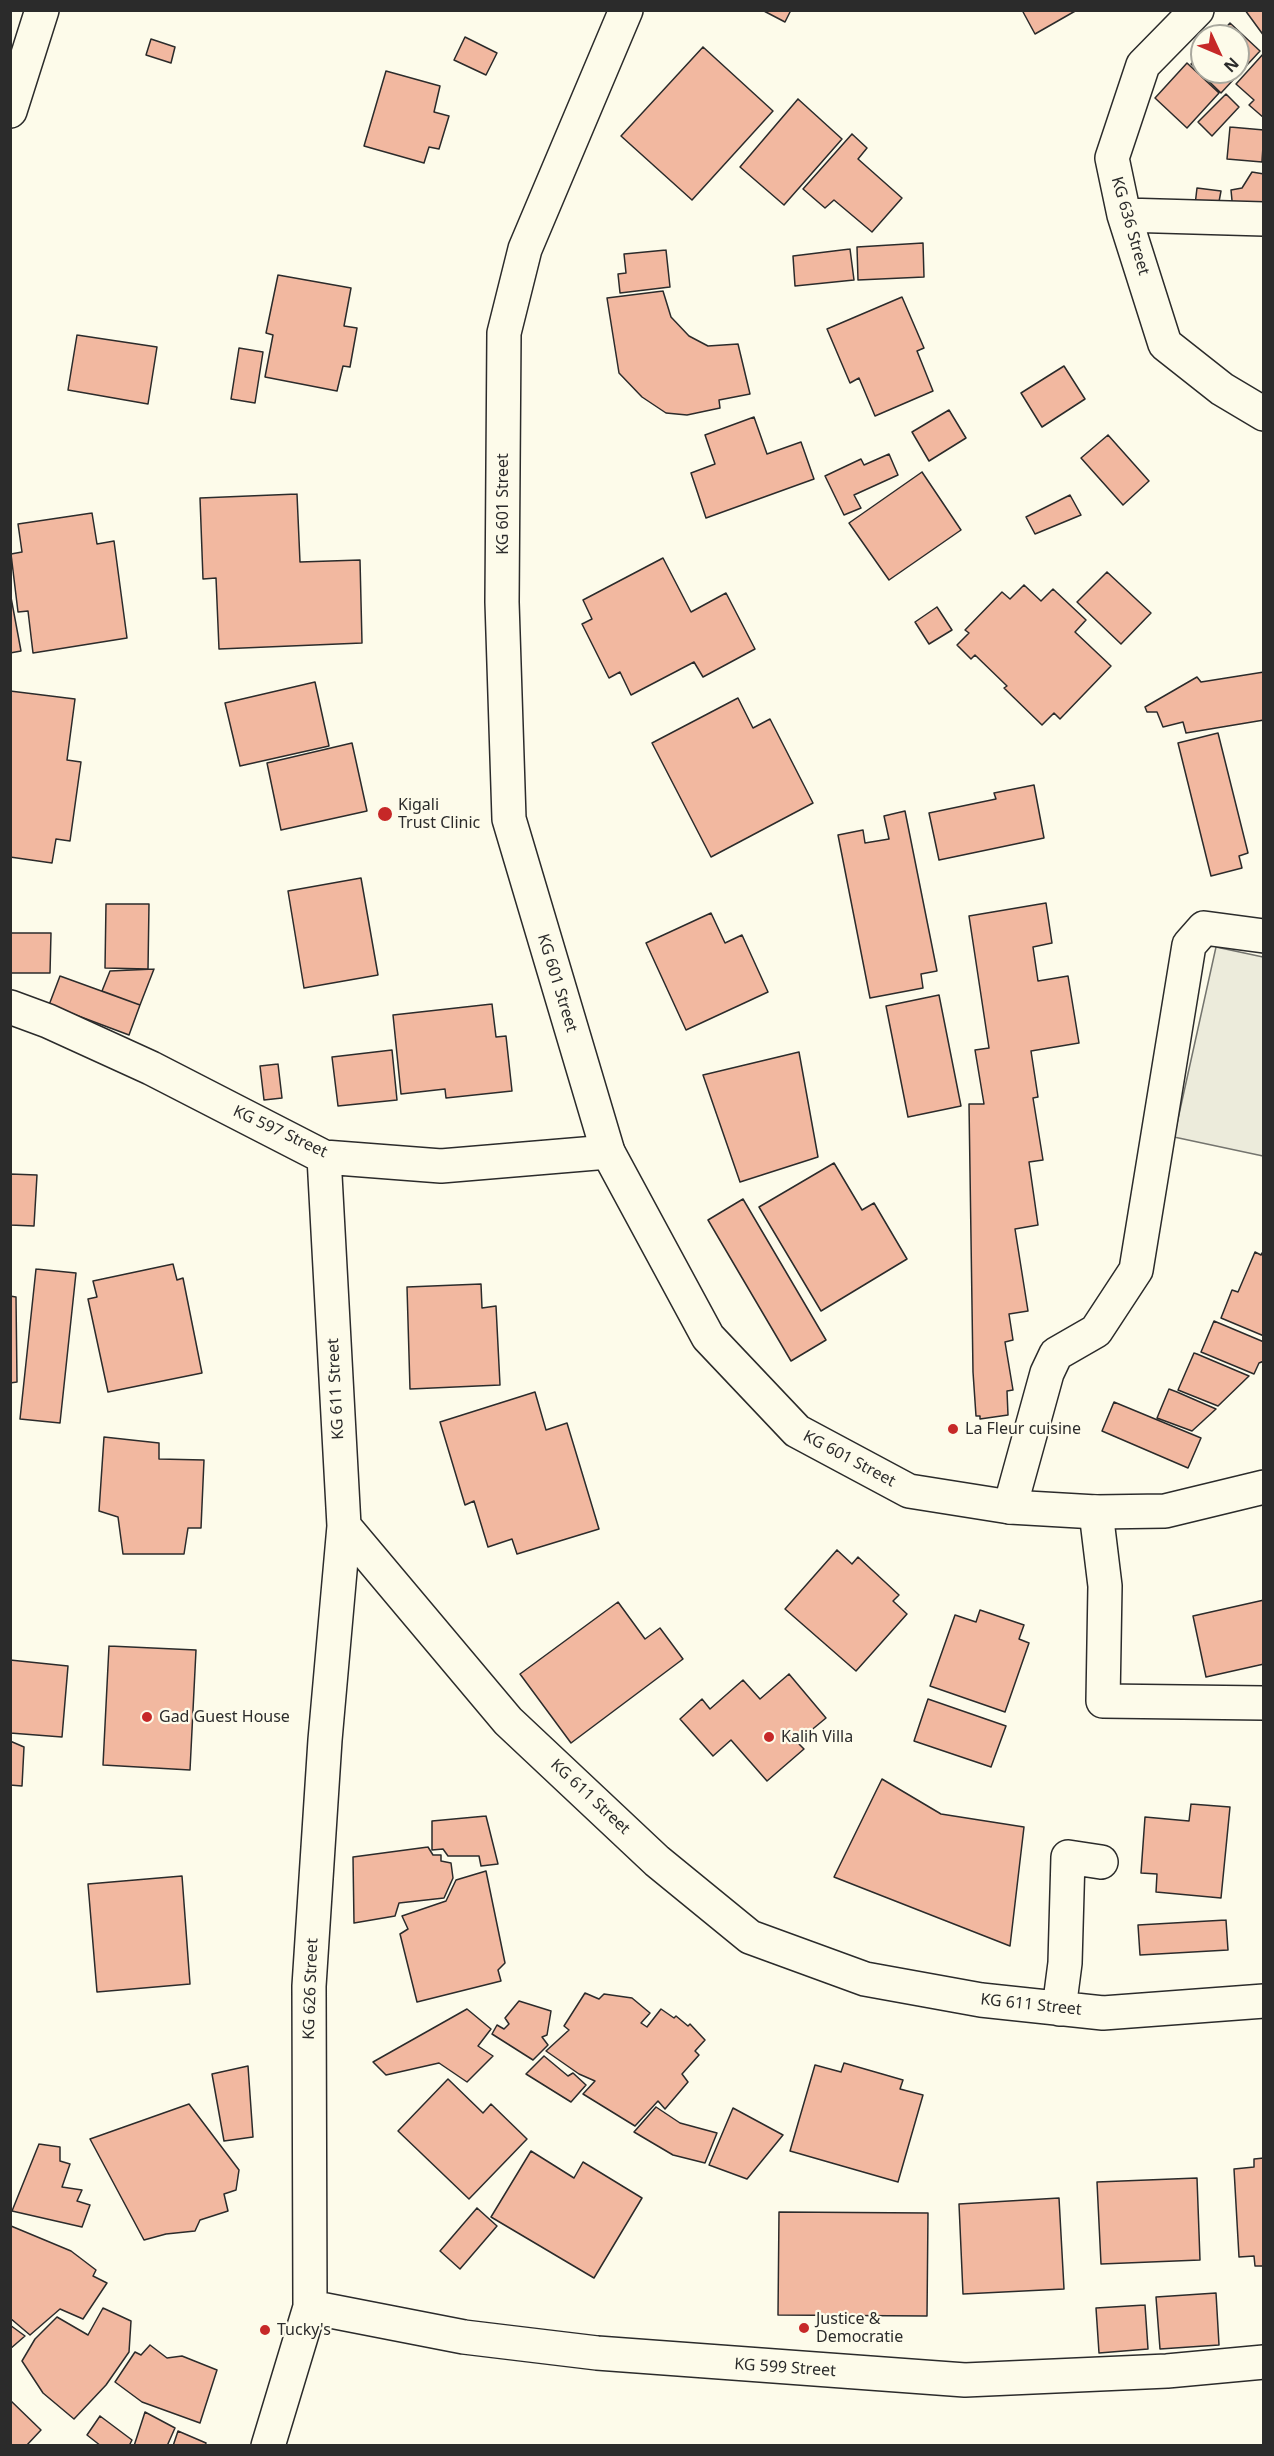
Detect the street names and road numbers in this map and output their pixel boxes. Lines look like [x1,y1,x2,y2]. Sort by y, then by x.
street label: KG 636 Street [1107,174,1153,278]
street label: KG 601 Street [493,453,513,555]
street label: KG 601 Street [533,932,581,1034]
street label: KG 597 Street [230,1102,330,1162]
street label: KG 611 Street [324,1338,348,1440]
street label: KG 601 Street [800,1427,898,1491]
street label: KG 611 Street [546,1755,634,1839]
street label: KG 626 Street [300,1938,322,2040]
street label: KG 611 Street [979,1990,1083,2020]
street label: KG 599 Street [734,2355,836,2381]

